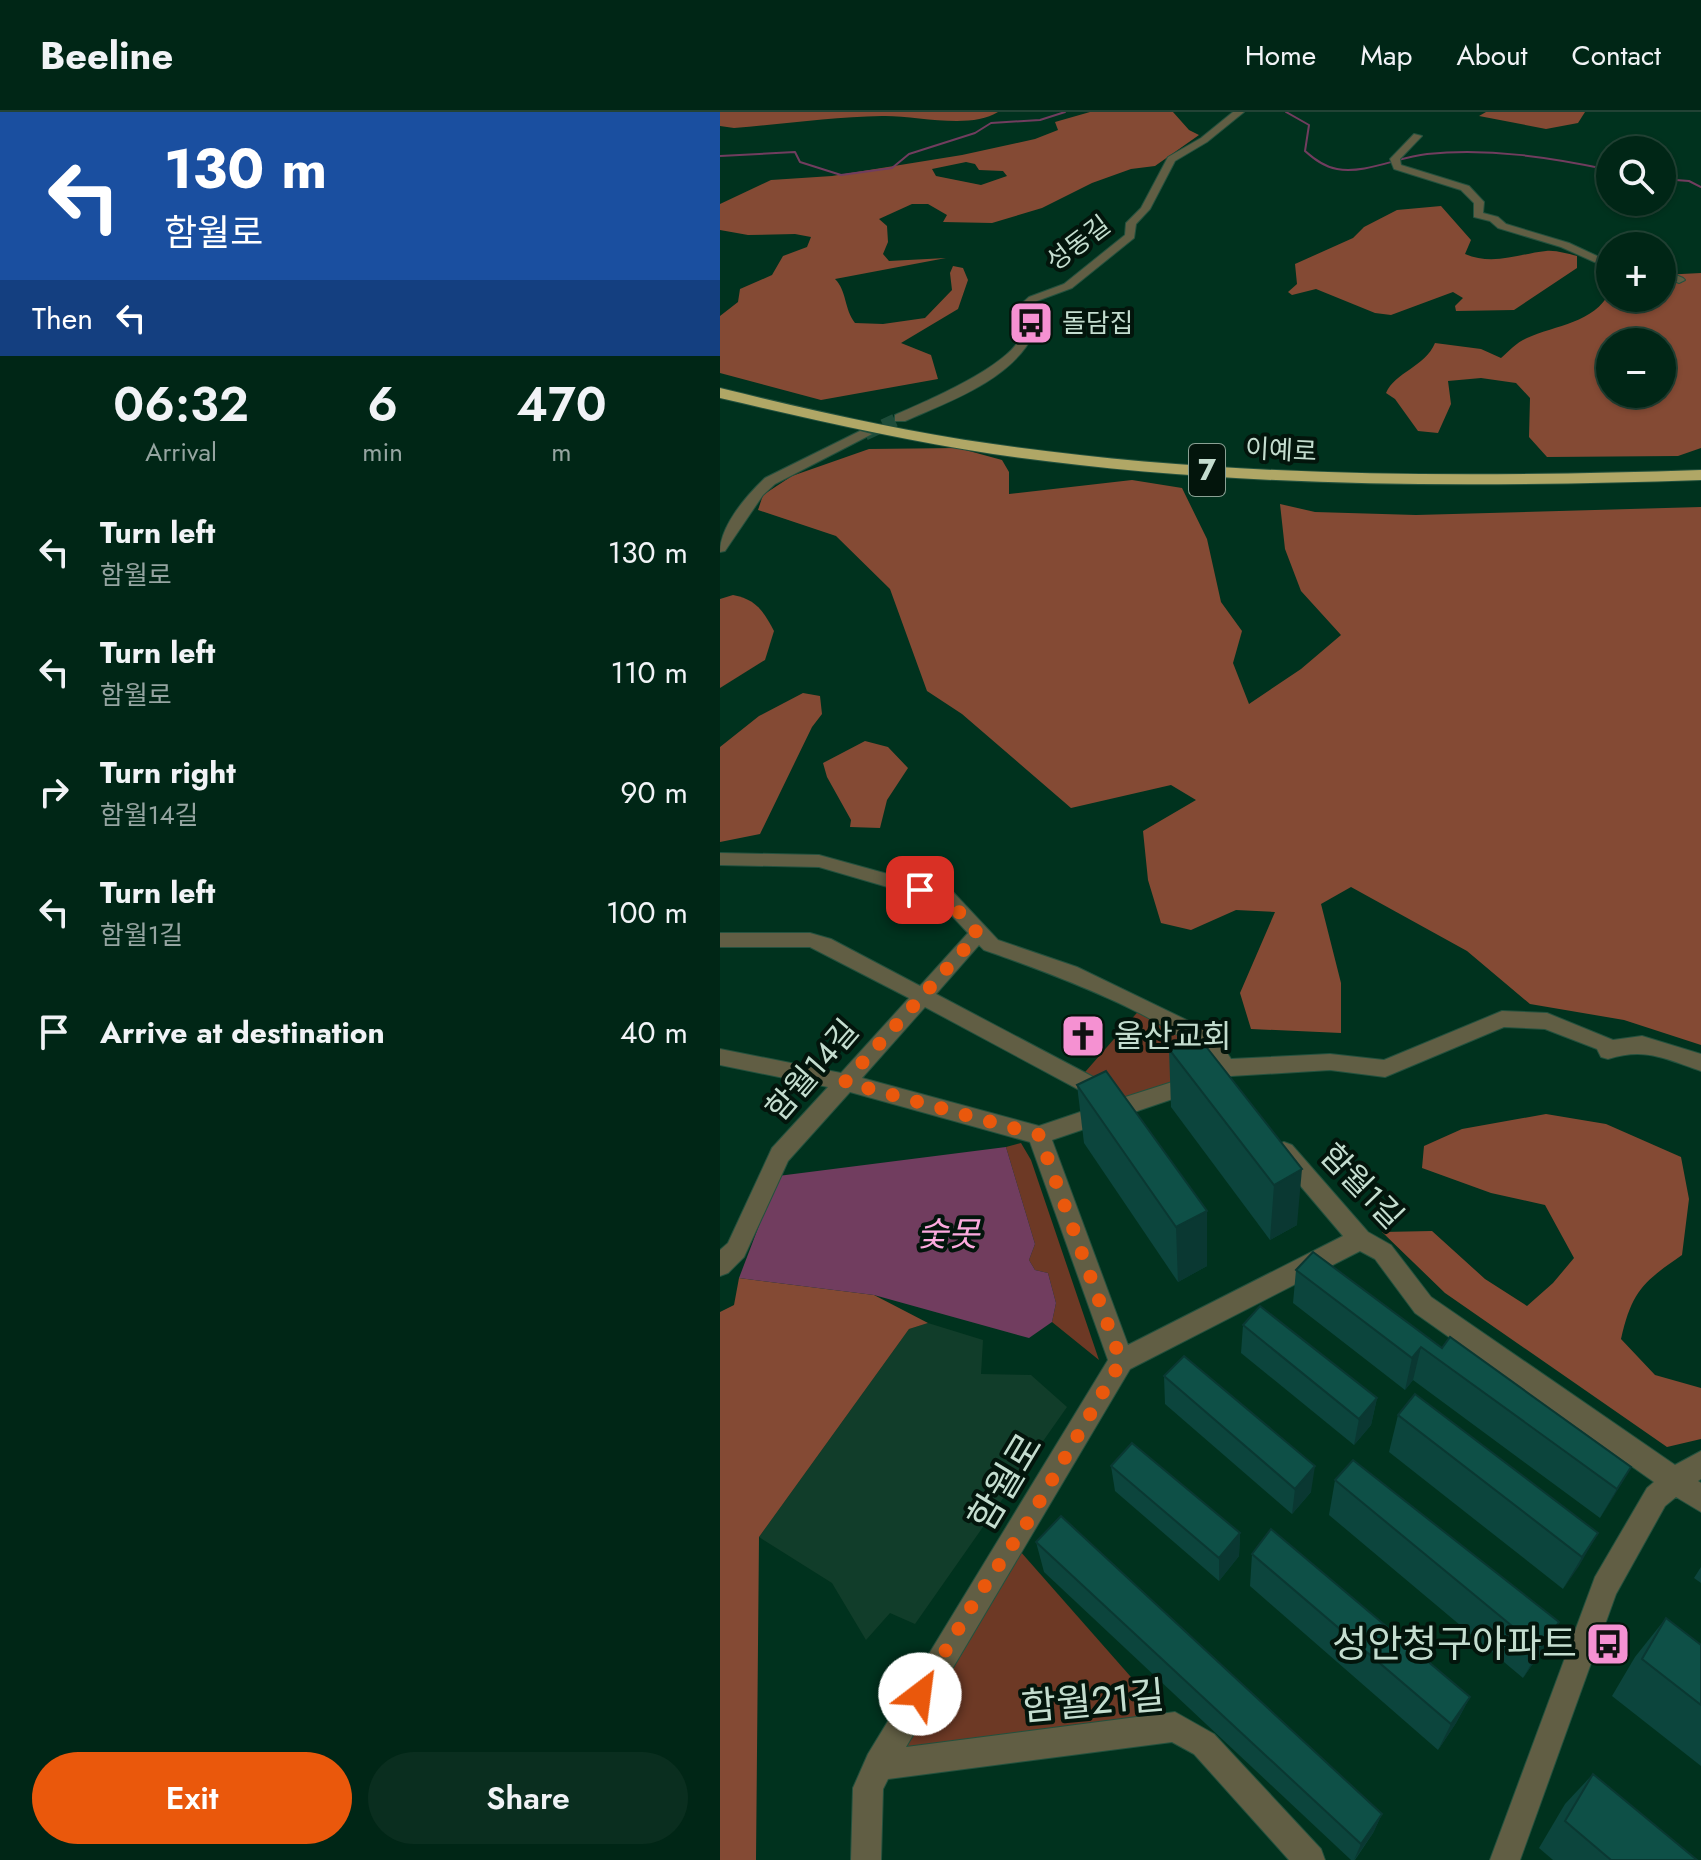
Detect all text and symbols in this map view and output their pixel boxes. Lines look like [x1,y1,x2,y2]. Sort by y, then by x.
text: Beeline [40,28,173,83]
text: Home [1245,35,1316,76]
text: Map [1360,35,1412,76]
text: About [1456,35,1528,76]
text: Contact [1572,35,1661,76]
text: 130 m [164,128,327,209]
map controls [1596,136,1676,408]
button: search [1596,136,1676,216]
icon: left [32,144,136,248]
text: 함월로 [164,206,263,258]
street label: 성동길 [1038,206,1118,280]
button: + [1596,232,1676,312]
icon: left [109,296,153,340]
text: Then [32,297,93,340]
bus stop icon: 돌담집 [1007,299,1055,347]
place label: 돌담집 [1062,304,1134,342]
button: − [1596,328,1676,408]
text: 06:32 [113,370,249,439]
text: 6 [367,370,398,439]
text: 470 [516,370,607,439]
street label: 이예로 [1244,429,1318,471]
text: Arrival [145,433,217,471]
text: min [362,433,403,471]
text: m [551,433,572,471]
road number: 7 [1189,444,1225,496]
text: Turn left [100,511,215,554]
icon: left [32,530,76,574]
text: 130 m [608,531,688,574]
text: 함월로 [100,556,172,594]
text: Turn left [100,631,215,674]
icon: left [32,650,76,694]
text: 110 m [611,651,688,694]
text: 함월로 [100,676,172,714]
text: Turn right [100,751,236,794]
icon: right [32,770,76,814]
text: 90 m [620,771,688,814]
text: 함월14길 [100,796,199,834]
pin [886,856,954,924]
icon: arrive [898,868,942,912]
text: Turn left [100,871,215,914]
icon: left [32,890,76,934]
text: 100 m [606,891,688,934]
text: 함월1길 [100,916,183,954]
street label: 함월14길 [755,1009,869,1131]
icon: arrive [32,1010,76,1054]
text: Arrive at destination [100,1011,385,1054]
text: 40 m [620,1011,688,1054]
church icon: 울산교회 [1059,1012,1107,1060]
place label: 울산교회 [1114,1013,1232,1059]
street label: 함월1길 [1310,1133,1414,1239]
water label: 숯못 [917,1210,981,1259]
street label: 함월로 [954,1423,1055,1541]
place label: 성안청구아파트 [1332,1616,1577,1671]
bus stop icon: 성안청구아파트 [1584,1620,1632,1668]
position arrow [878,1652,962,1736]
street label: 함월21길 [1019,1667,1167,1734]
button: Exit [32,1752,352,1844]
button: Share [368,1752,688,1844]

